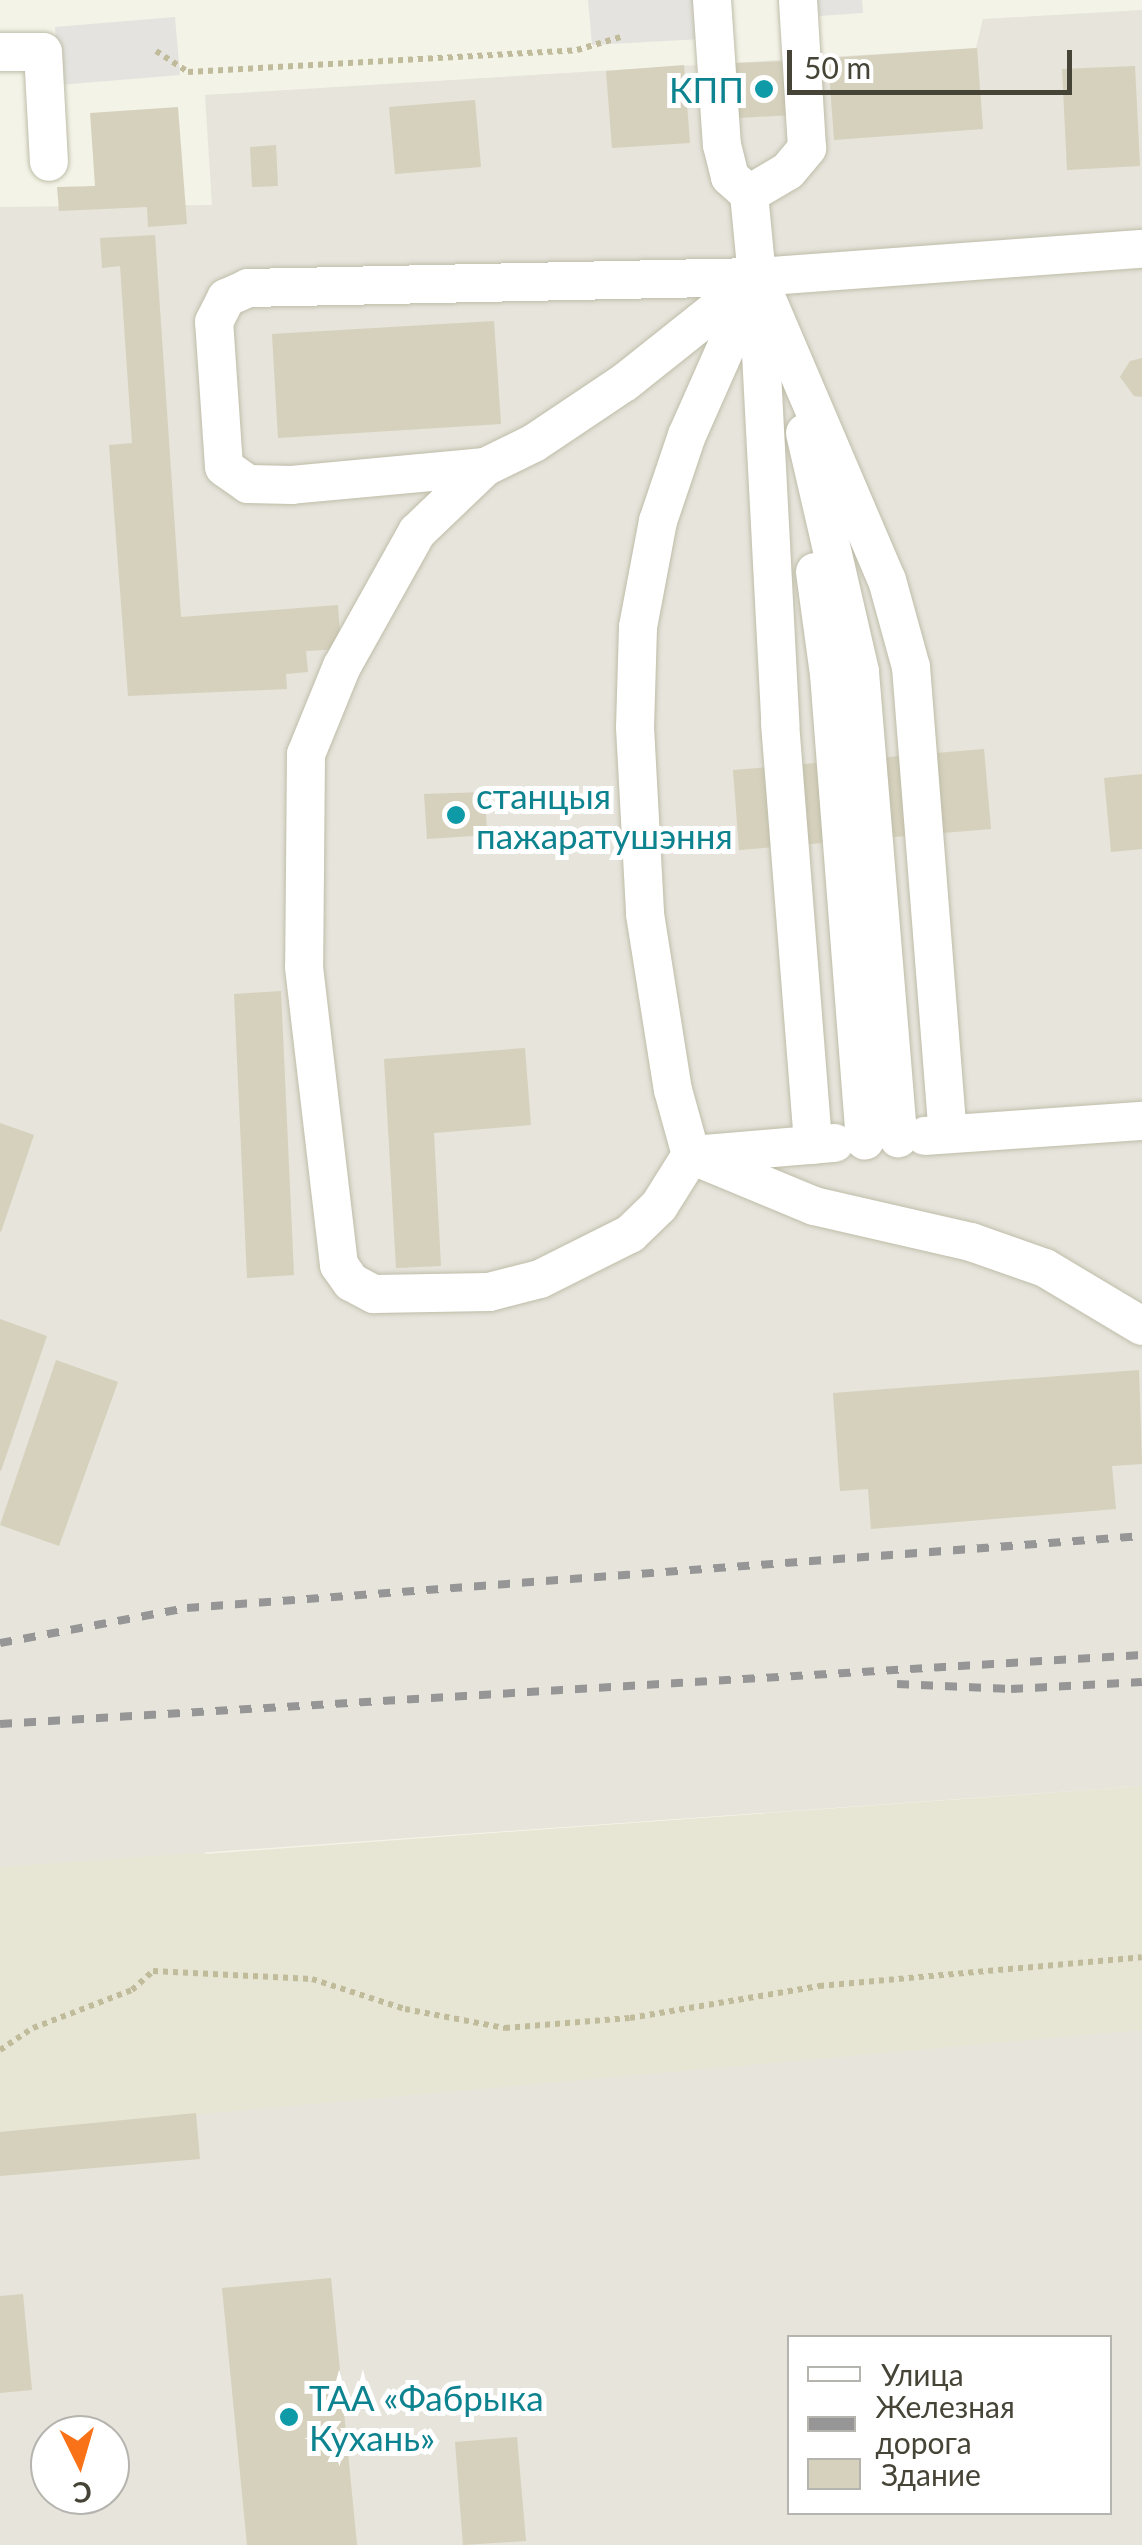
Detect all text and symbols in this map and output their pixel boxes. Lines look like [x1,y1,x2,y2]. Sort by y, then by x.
scale bar [792,30,1077,92]
text: 50 m [804,49,871,85]
place label: КПП [669,68,744,110]
marker: КПП [753,78,775,100]
place label: станцыя пажаратушэння [476,774,733,856]
marker: станцыя пажаратушэння [445,804,467,826]
legend [787,2335,1112,2515]
text: Улица [881,2356,964,2392]
place label: ТАА «Фабрыка Кухань» [309,2376,544,2458]
text: Железная дорога [876,2388,1015,2460]
marker: ТАА «Фабрыка Кухань» [278,2406,300,2428]
north arrow [30,2415,130,2515]
text: Здание [881,2456,981,2492]
text: С [72,2475,93,2511]

